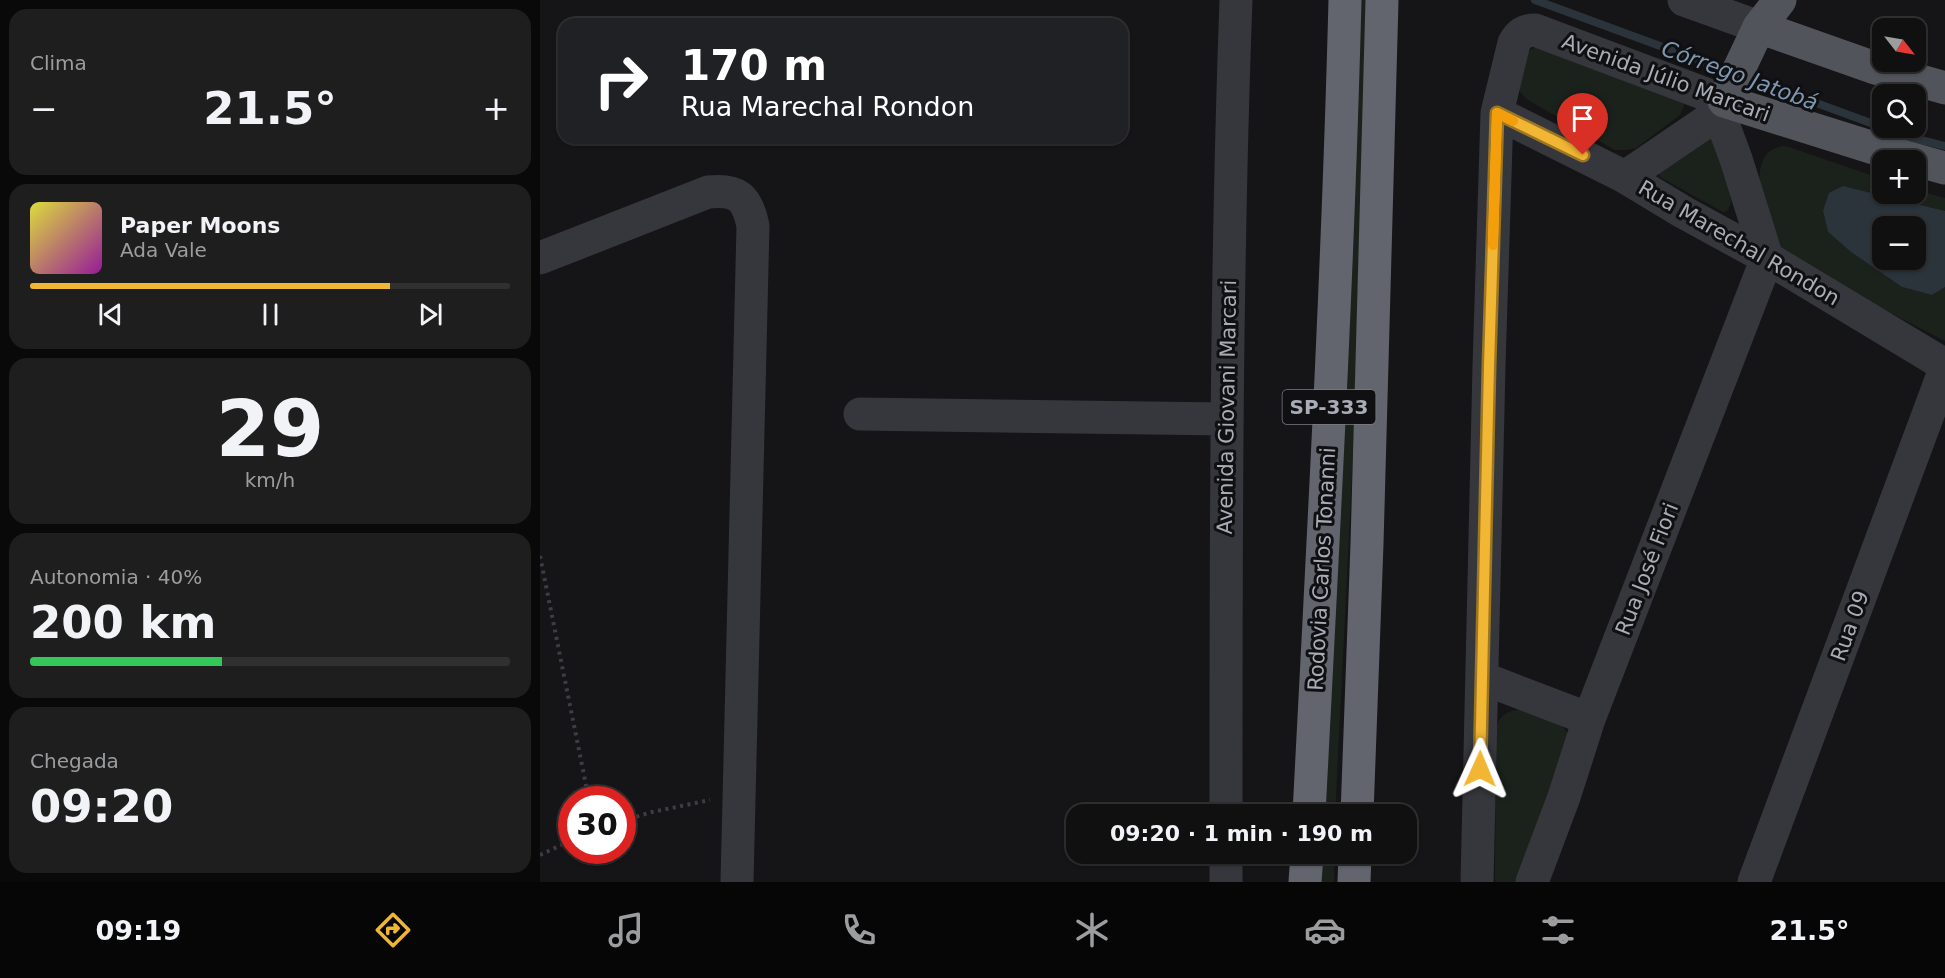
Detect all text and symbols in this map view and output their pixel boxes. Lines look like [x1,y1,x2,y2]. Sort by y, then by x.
north arrow [1872,18,1926,72]
map controls [1872,18,1926,270]
street label: Avenida Júlio Marcari [1559,29,1773,127]
water label: Córrego Jatobá [1658,36,1821,115]
text: 170 m [681,41,827,90]
icon: right [582,42,660,120]
text: Clima [30,51,87,75]
text: 21.5° [203,82,337,135]
button: search [1872,84,1926,138]
text: − [30,89,58,128]
text: + [482,89,510,128]
text: Rua Marechal Rondon [681,91,974,122]
pin [1557,93,1608,155]
icon: arrive [1566,102,1599,135]
button: + [1872,150,1926,204]
street label: Rua Marechal Rondon [1634,176,1844,310]
text: Paper Moons [120,213,280,238]
button: − [1872,216,1926,270]
text: Ada Vale [120,238,207,262]
street label: Avenida Giovani Marcari [1213,279,1241,535]
icon: previous [94,298,127,331]
icon: pause [254,298,287,331]
icon: next [414,298,447,331]
text: 29 [216,384,324,474]
road number: SP-333 [1282,390,1376,424]
street label: Rodovia Carlos Tonanni [1304,447,1340,691]
text: km/h [245,468,295,492]
street label: Rua José Fiori [1611,499,1683,639]
text: Autonomia · 40% [30,565,202,589]
street label: Rua 09 [1826,587,1874,665]
text: 200 km [30,596,216,649]
position arrow [1448,737,1512,801]
text: Chegada [30,749,119,773]
text: 09:20 [30,780,173,833]
speed limit sign: 30 [558,786,636,864]
text: 09:20 · 1 min · 190 m [1110,821,1373,846]
icon: directions [372,909,414,951]
icon: music [605,909,647,951]
icon: phone [838,909,880,951]
icon: climate [1071,909,1113,951]
icon: car [1304,909,1346,951]
icon: filters [1537,909,1579,951]
text: 09:19 [95,915,181,946]
text: 21.5° [1769,915,1850,946]

